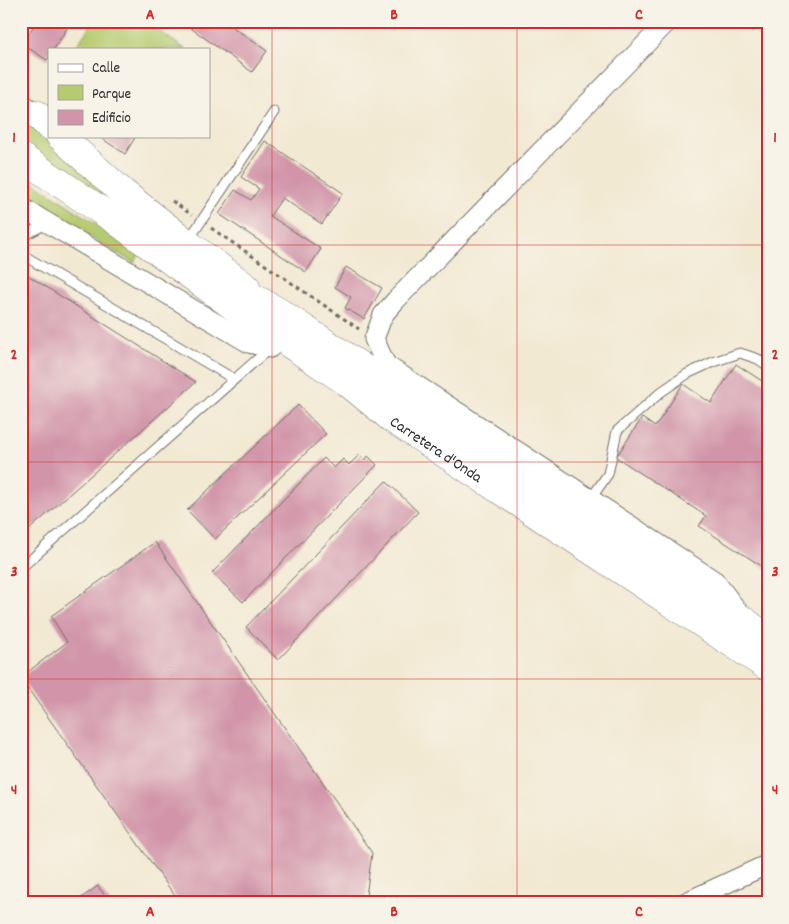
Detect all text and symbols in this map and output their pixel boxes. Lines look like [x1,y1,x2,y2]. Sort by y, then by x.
text: A [146,4,155,27]
text: B [390,4,398,27]
text: C [635,4,643,27]
legend [48,48,210,138]
text: Calle [92,58,121,80]
text: Parque [92,84,132,106]
text: Edificio [92,108,131,130]
text: 1 [12,127,16,150]
text: 1 [773,127,777,150]
text: 2 [11,344,18,367]
text: 2 [772,344,779,367]
street label: Carretera d'Onda [385,411,487,490]
text: 3 [10,561,18,584]
text: 3 [771,561,779,584]
text: 4 [11,779,17,802]
text: 4 [772,779,778,802]
text: A [146,901,155,924]
text: B [390,901,398,924]
text: C [635,901,643,924]

